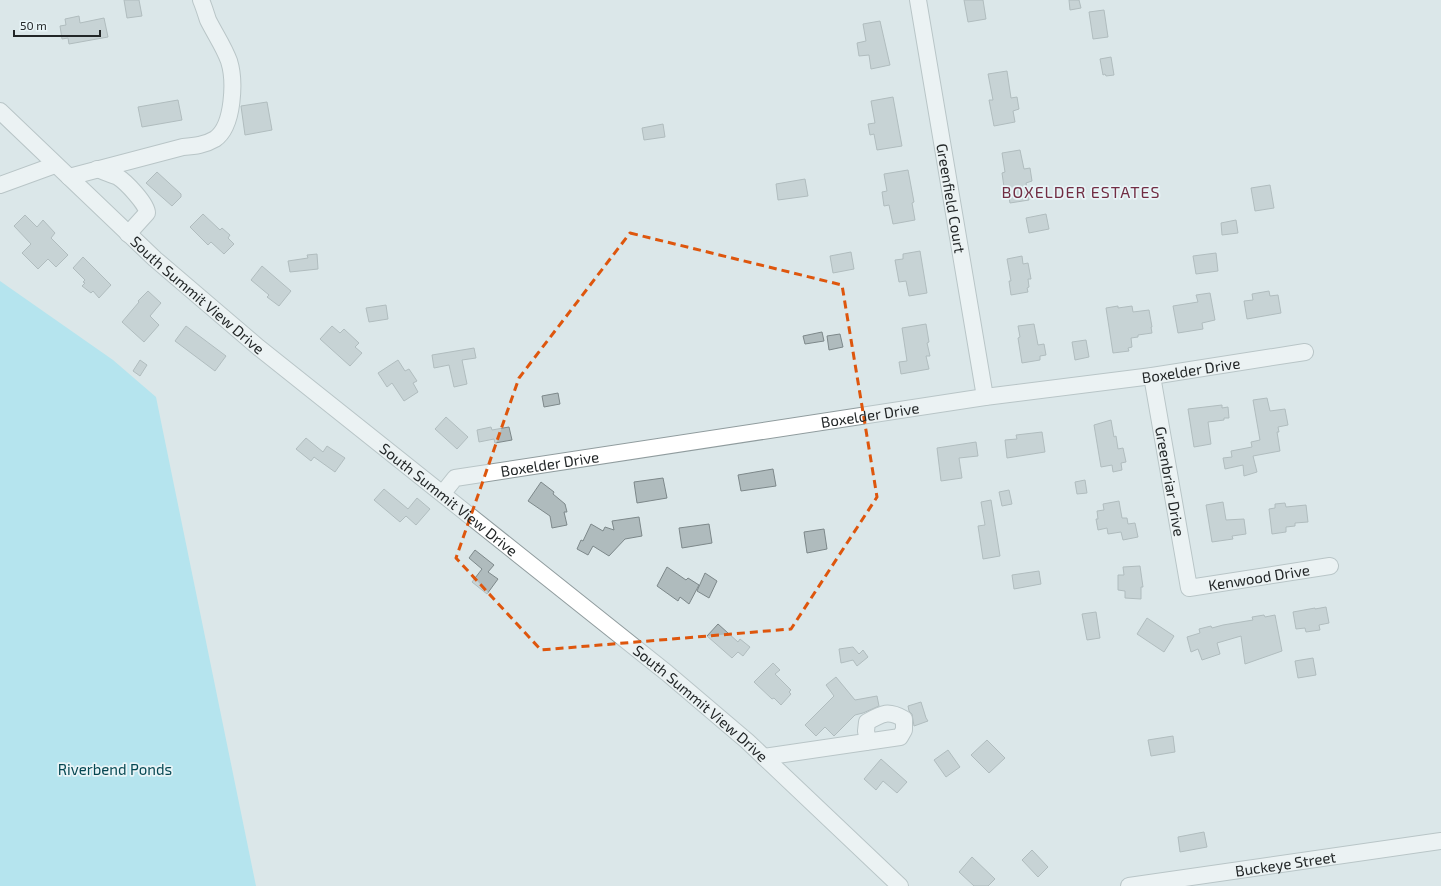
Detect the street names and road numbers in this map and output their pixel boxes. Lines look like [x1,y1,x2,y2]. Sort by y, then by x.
street label: Greenfield Court [933,142,970,255]
street label: South Summit View Drive [127,232,268,358]
street label: Boxelder Drive [1141,353,1241,386]
street label: Boxelder Drive [820,398,920,431]
street label: Greenbriar Drive [1152,425,1189,538]
street label: South Summit View Drive [376,439,521,560]
street label: Boxelder Drive [499,447,600,480]
street label: Kenwood Drive [1207,560,1311,594]
street label: South Summit View Drive [630,641,772,765]
street label: Buckeye Street [1234,847,1337,880]

